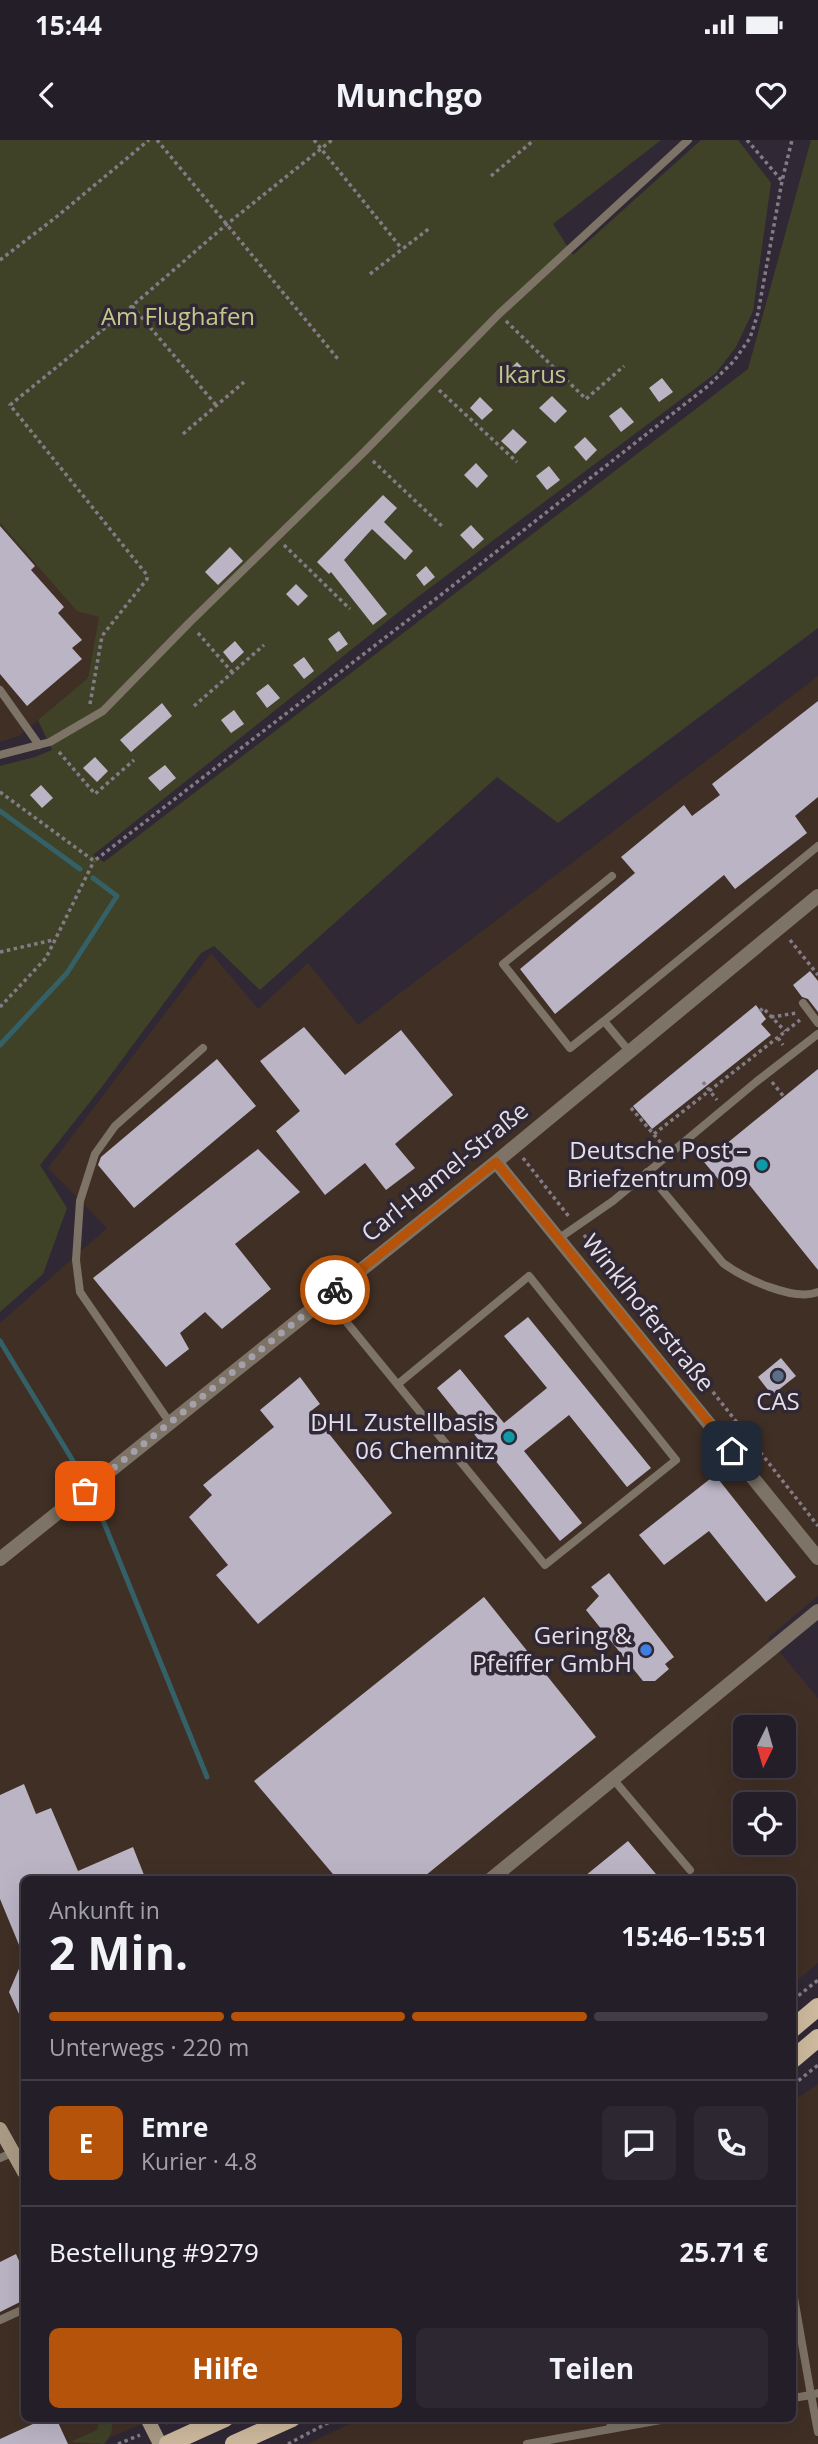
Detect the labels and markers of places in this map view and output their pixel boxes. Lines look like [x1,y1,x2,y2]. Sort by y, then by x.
place label: Deutsche Post – Briefzentrum 09 [567,1133,748,1194]
marker: Deutsche Post – Briefzentrum 09 [754,1157,770,1173]
marker: CAS [770,1368,786,1384]
place label: CAS [756,1384,800,1417]
place label: DHL Zustellbasis 06 Chemnitz [310,1405,495,1466]
pin [702,1421,762,1481]
marker: DHL Zustellbasis 06 Chemnitz [501,1429,517,1445]
pin [55,1461,115,1521]
place label: Gering & Pfeiffer GmbH [472,1618,633,1679]
marker: Gering & Pfeiffer GmbH [638,1642,654,1658]

